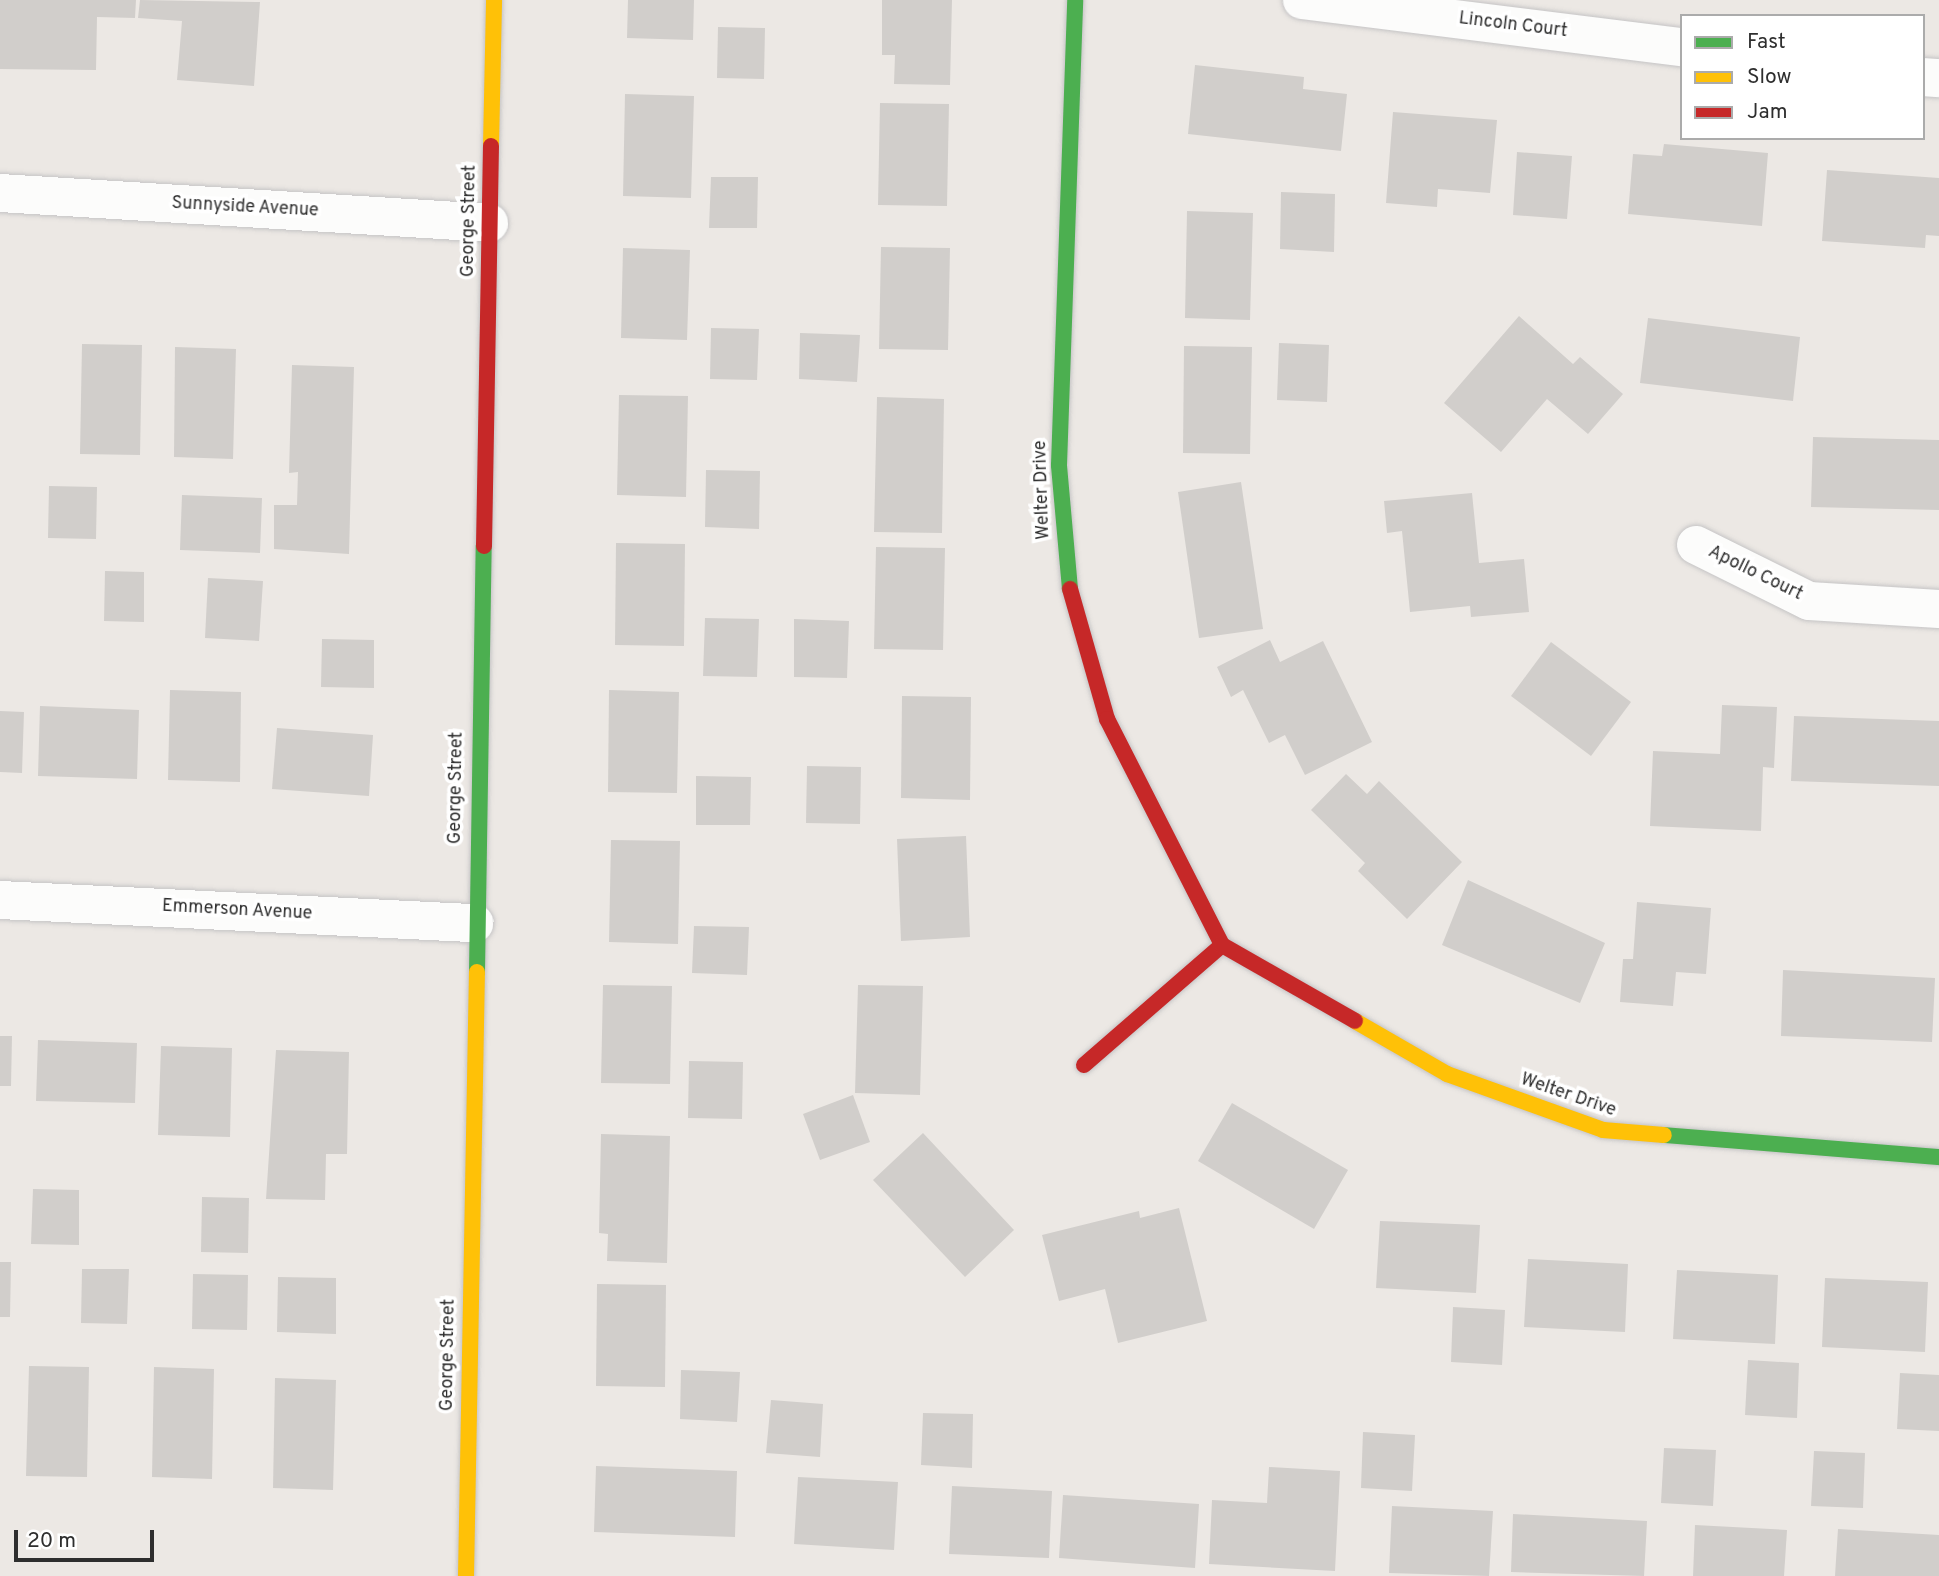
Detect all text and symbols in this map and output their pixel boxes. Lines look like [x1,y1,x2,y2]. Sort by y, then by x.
street label: Lincoln Court [1457,9,1569,43]
legend [1680,14,1925,140]
text: Fast [1747,29,1786,56]
text: Slow [1747,64,1792,91]
text: Jam [1747,99,1788,126]
street label: George Street [458,165,482,277]
street label: Sunnyside Avenue [171,193,319,223]
street label: Welter Drive [1030,440,1056,540]
street label: Apollo Court [1704,542,1806,606]
street label: George Street [445,732,469,844]
street label: Emmerson Avenue [161,896,313,926]
street label: Welter Drive [1517,1070,1619,1122]
street label: George Street [437,1299,461,1411]
scale bar [18,1516,158,1560]
text: 20 m [27,1528,76,1555]

